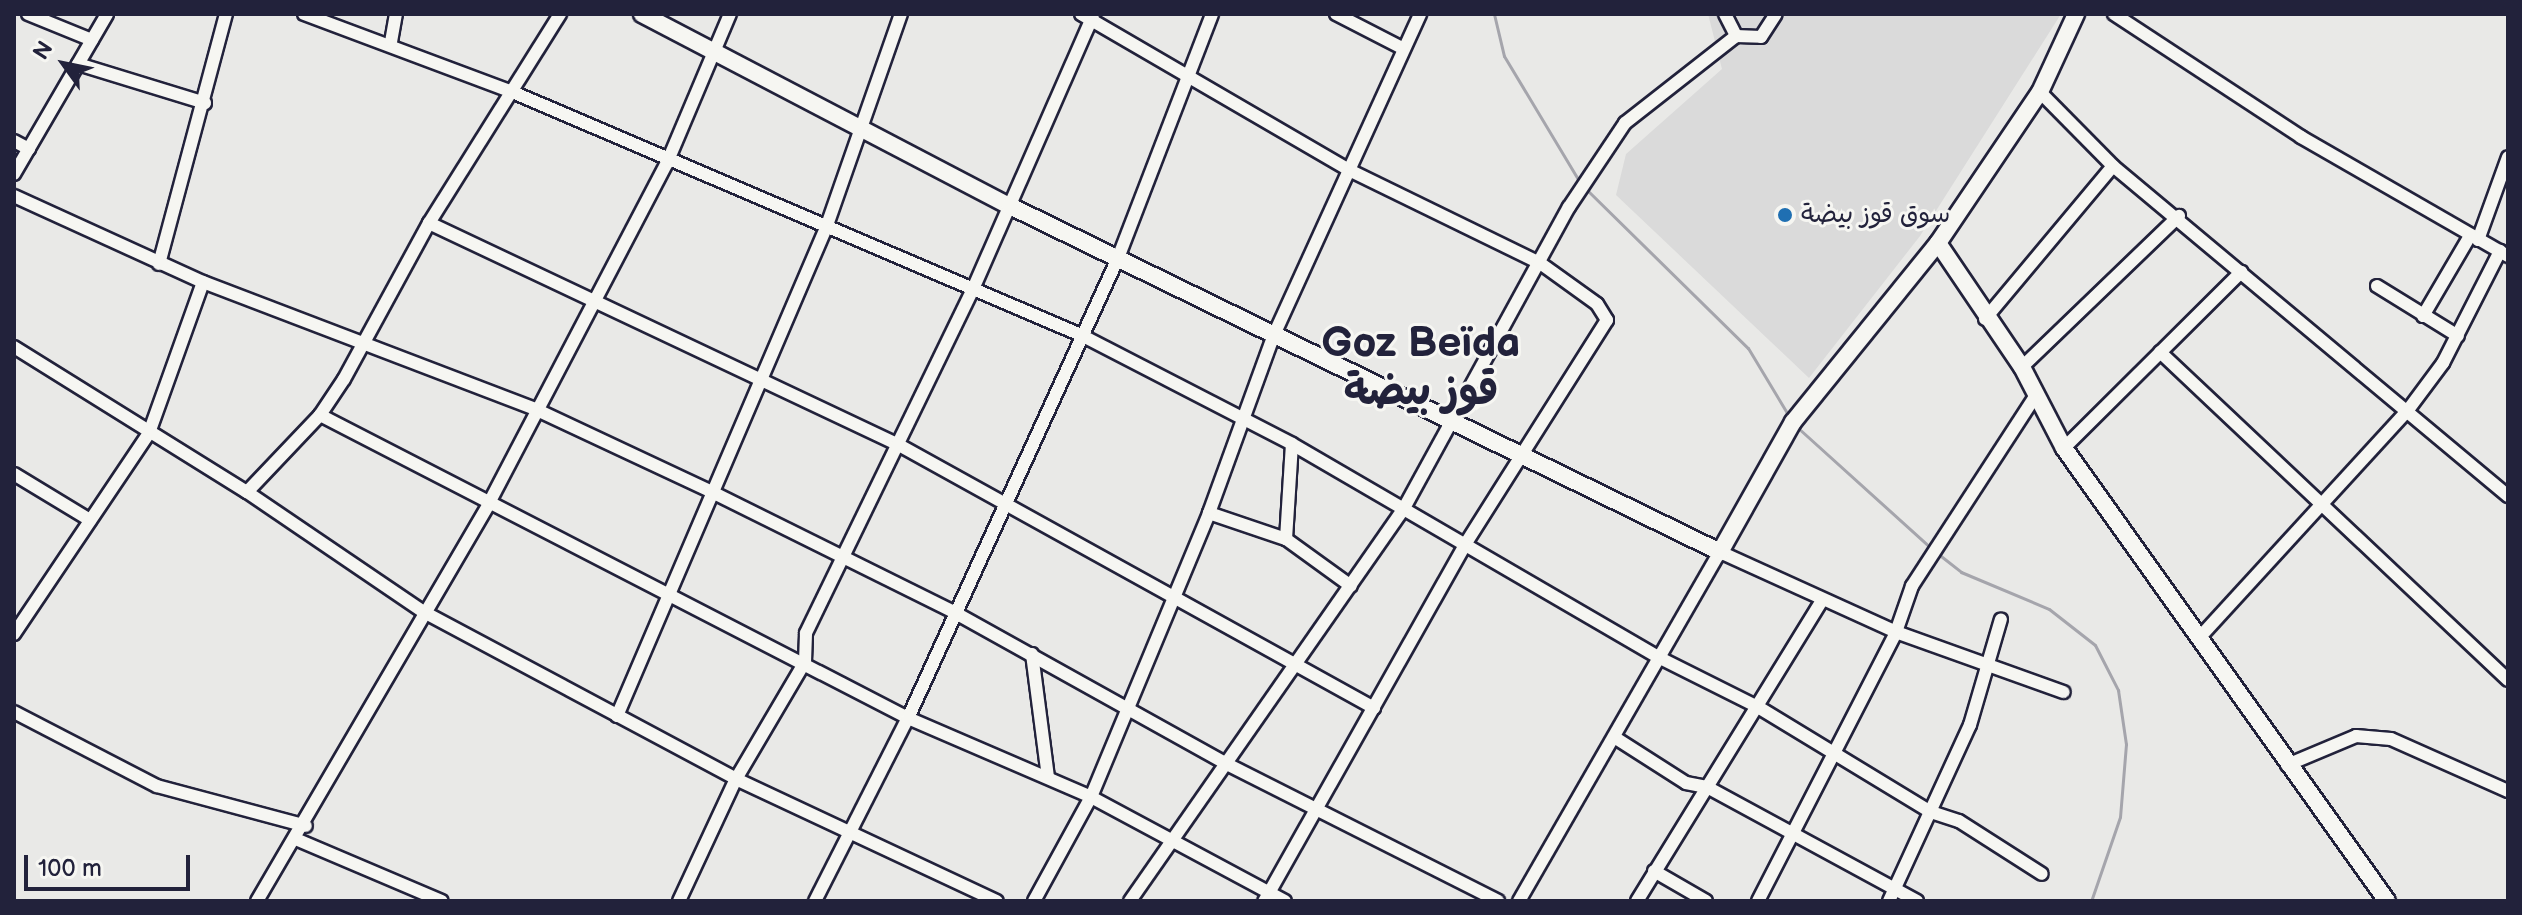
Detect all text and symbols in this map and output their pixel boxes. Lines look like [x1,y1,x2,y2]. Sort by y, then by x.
north arrow [24,24,104,104]
text: N [28,36,59,65]
place label: سوق قوز بيضة [1801,199,1950,231]
marker: سوق قوز بيضة [1776,206,1794,224]
district label: Goz Beïda قوز بيضة [1322,319,1520,418]
scale bar [28,839,194,889]
text: 100 m [38,854,102,883]

